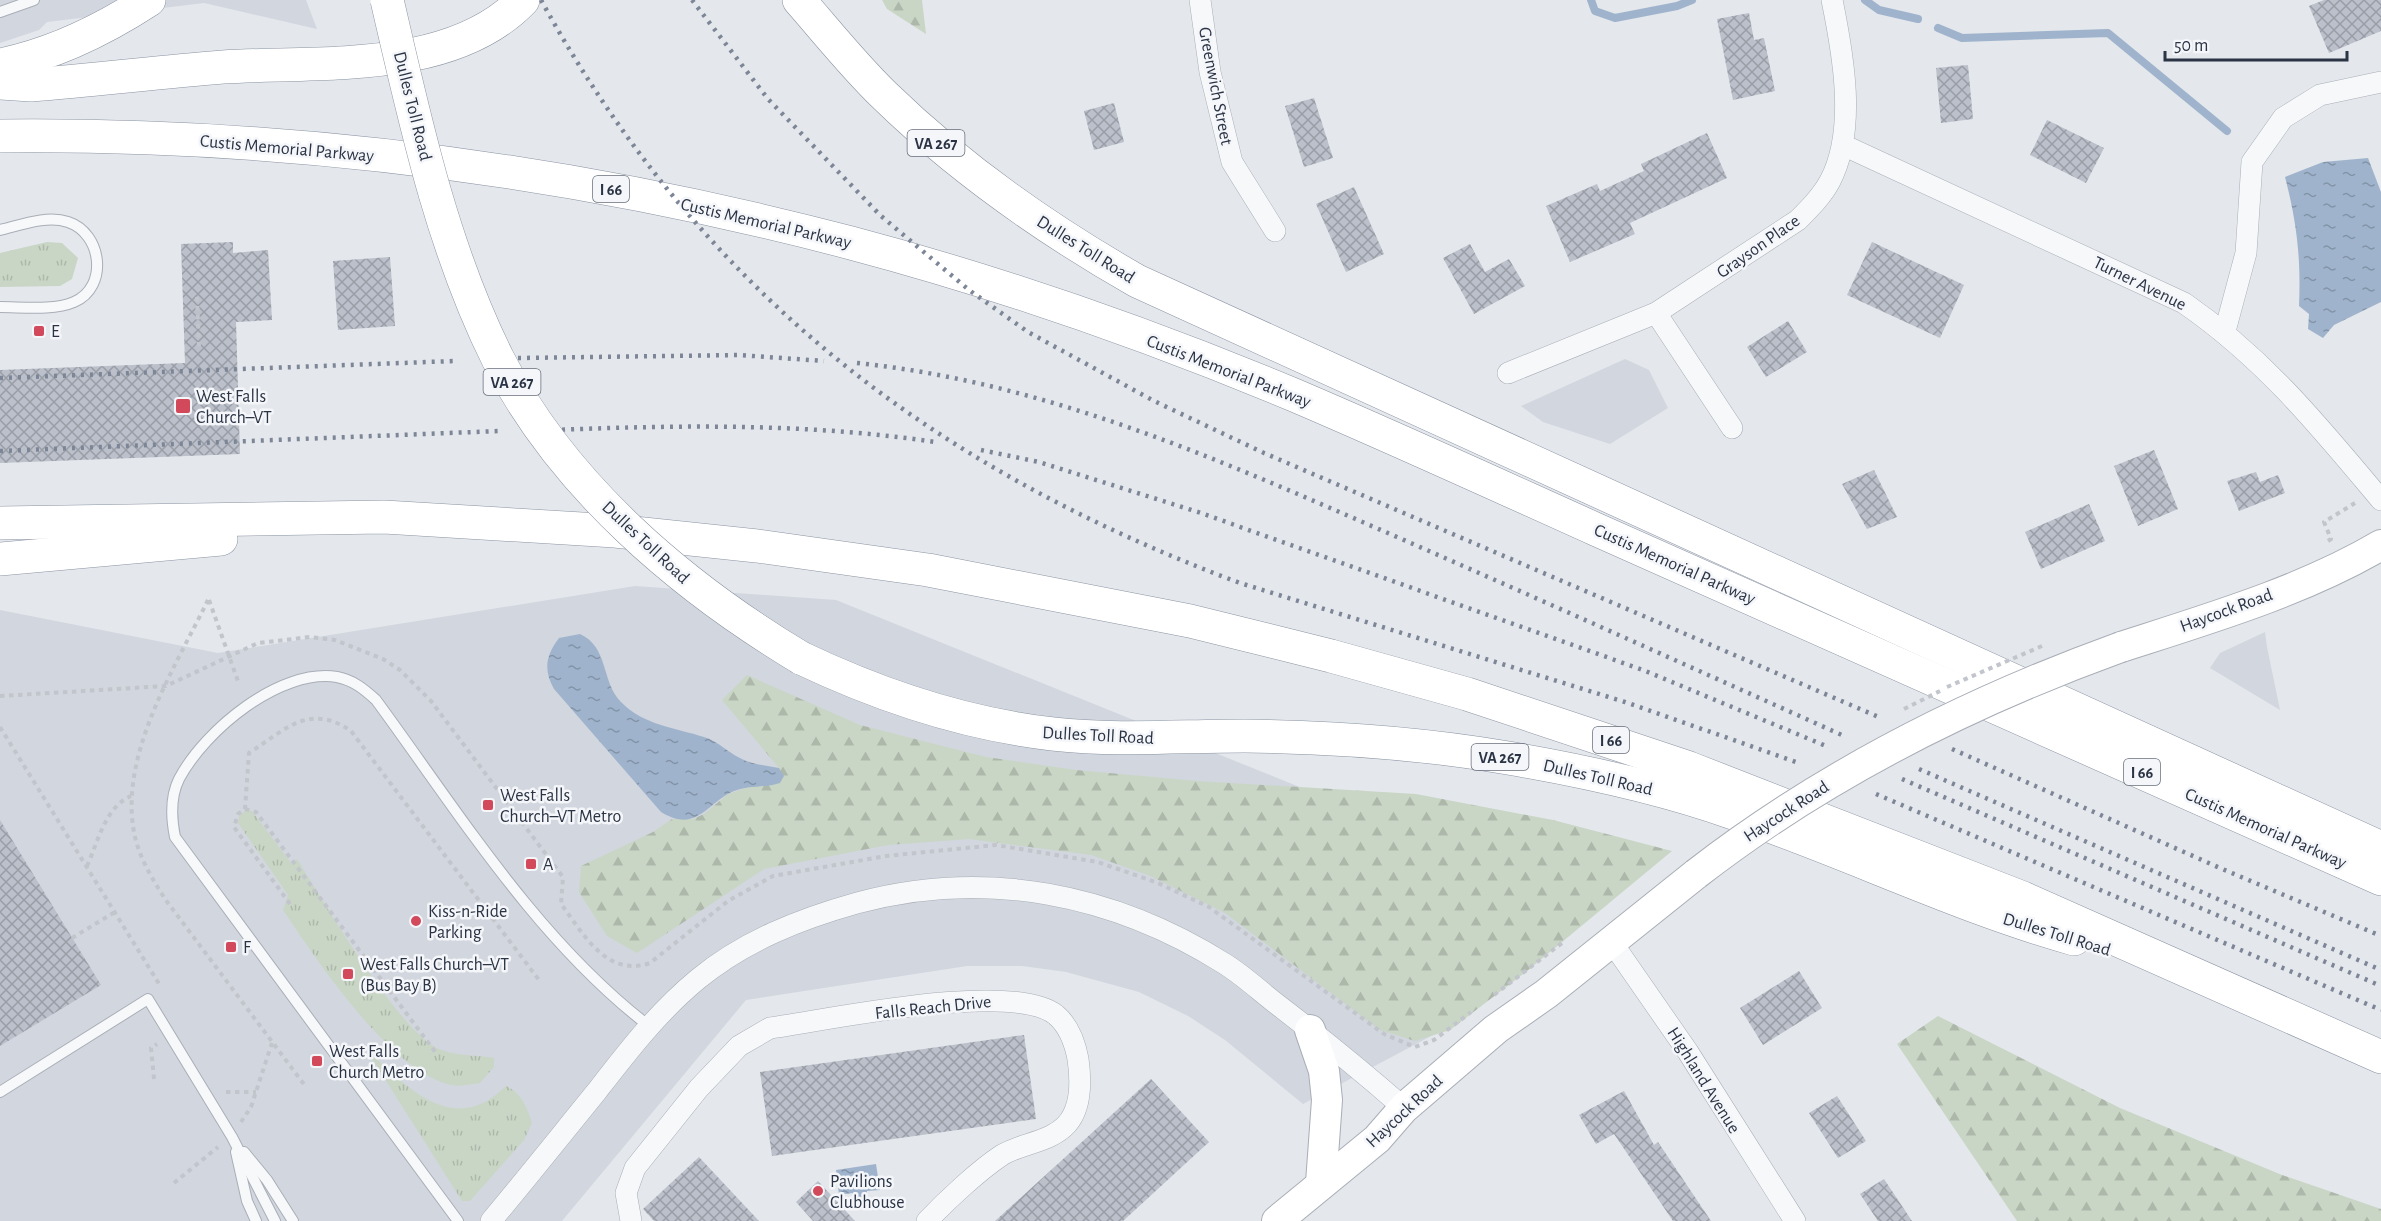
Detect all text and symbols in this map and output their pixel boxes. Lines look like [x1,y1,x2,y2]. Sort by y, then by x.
scale bar [2165,24,2346,62]
street label: Greenwich Street [1195,26,1235,147]
text: 50 m [2174,37,2208,55]
street label: Dulles Toll Road [390,50,434,163]
road number: VA 267 [908,130,964,156]
street label: Custis Memorial Parkway [199,132,375,166]
road number: I 66 [593,176,629,202]
street label: Custis Memorial Parkway [679,196,853,252]
street label: Grayson Place [1714,212,1803,282]
street label: Dulles Toll Road [1033,213,1138,287]
street label: Turner Avenue [2090,254,2189,314]
place label: E [51,323,60,341]
marker: E [32,324,46,338]
street label: Custis Memorial Parkway [1144,332,1314,412]
road number: VA 267 [484,369,540,395]
place label: West Falls Church–VT [196,388,272,427]
marker: West Falls Church–VT [174,397,192,415]
street label: Dulles Toll Road [598,498,692,587]
street label: Custis Memorial Parkway [1591,521,1758,609]
street label: Haycock Road [2178,586,2275,636]
street label: Dulles Toll Road [1042,724,1154,748]
road number: I 66 [1593,727,1629,753]
road number: VA 267 [1472,744,1528,770]
street label: Dulles Toll Road [1541,757,1654,799]
road number: I 66 [2124,759,2160,785]
street label: Haycock Road [1741,778,1832,846]
street label: Custis Memorial Parkway [2182,785,2349,873]
place label: West Falls Church–VT Metro [500,787,622,826]
marker: West Falls Church–VT Metro [481,798,495,812]
place label: A [543,856,554,874]
marker: A [524,857,538,871]
place label: Kiss-n-Ride Parking [428,903,507,942]
street label: Dulles Toll Road [2001,910,2113,960]
marker: Kiss-n-Ride Parking [409,914,423,928]
place label: F [243,939,251,957]
marker: F [224,940,238,954]
place label: West Falls Church–VT (Bus Bay B) [360,956,509,995]
marker: West Falls Church–VT (Bus Bay B) [341,967,355,981]
street label: Falls Reach Drive [874,993,992,1023]
street label: Highland Avenue [1663,1024,1743,1137]
place label: West Falls Church Metro [329,1043,424,1082]
marker: West Falls Church Metro [310,1054,324,1068]
street label: Haycock Road [1363,1072,1446,1151]
place label: Pavilions Clubhouse [830,1173,905,1212]
marker: Pavilions Clubhouse [811,1184,825,1198]

